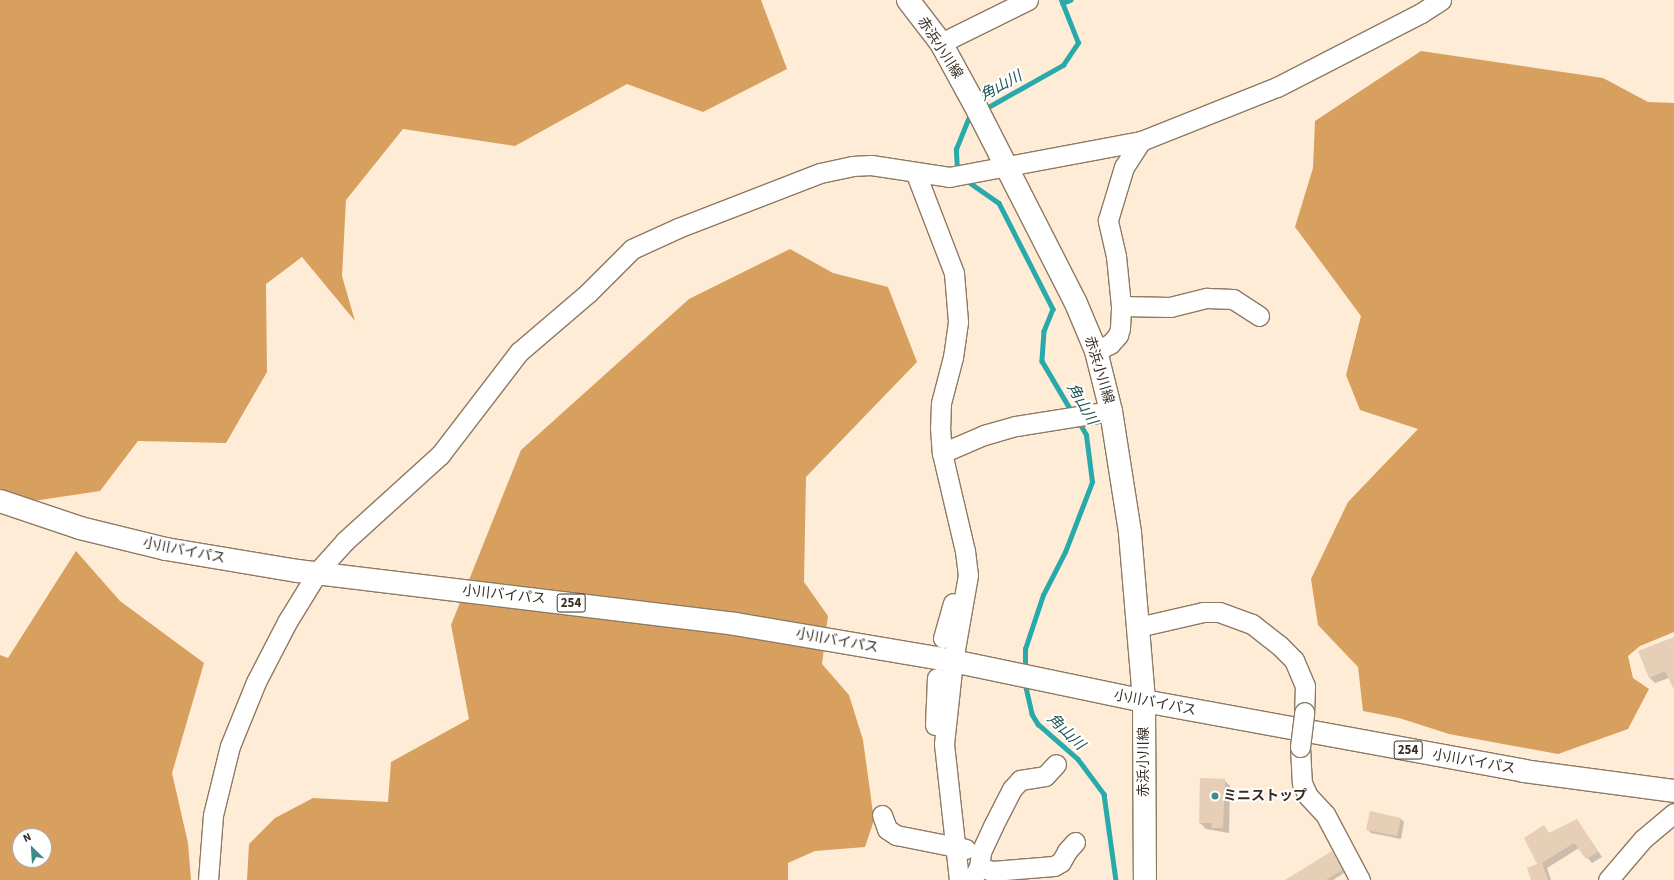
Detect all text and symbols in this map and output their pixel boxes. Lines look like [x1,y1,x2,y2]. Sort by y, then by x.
street label: 赤浜小川線 [914,14,966,82]
water label: 角山川 [977,67,1025,105]
street label: 赤浜小川線 [1081,334,1117,406]
water label: 角山川 [1063,380,1101,428]
street label: 小川バイパス [141,535,227,567]
street label: 小川バイパス [461,582,547,608]
road number: 254 [556,592,586,614]
street label: 小川バイパス [794,625,880,657]
street label: 小川バイパス [1112,687,1198,719]
water label: 角山川 [1044,710,1088,754]
street label: 赤浜小川線 [1136,727,1152,797]
road number: 254 [1393,739,1423,761]
street label: 小川バイパス [1431,746,1517,778]
place label: ミニストップ [1223,788,1307,804]
marker: ミニストップ [1210,791,1220,801]
north arrow [12,828,52,868]
text: N [21,829,34,846]

